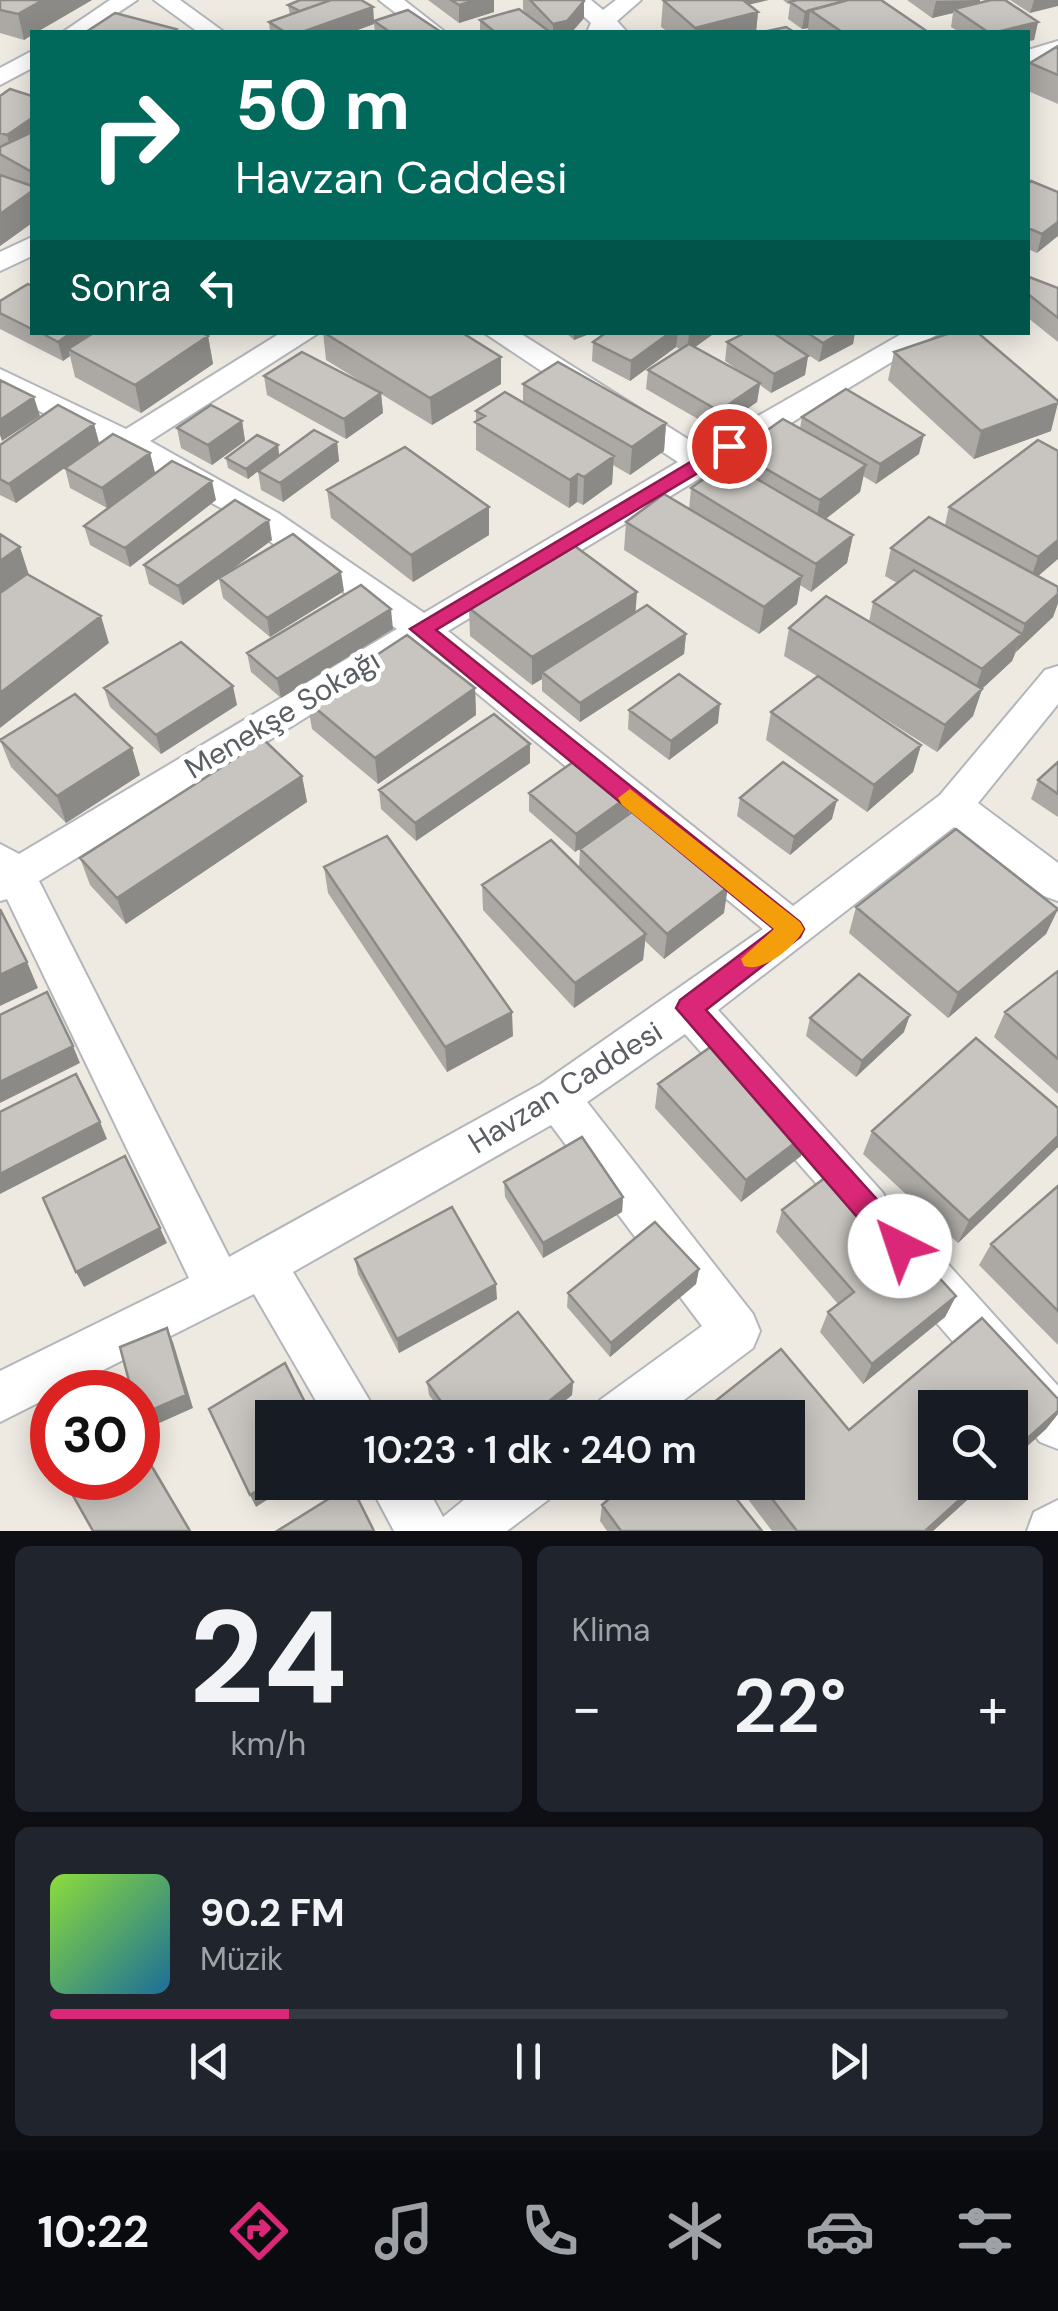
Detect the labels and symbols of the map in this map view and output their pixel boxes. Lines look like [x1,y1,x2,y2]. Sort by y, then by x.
pin [687,404,772,489]
street label: Menekşe Sokağı [177,640,387,788]
street label: Havzan Caddesi [461,1012,669,1162]
position arrow [848,1194,952,1298]
speed limit sign: 30 [30,1370,160,1500]

